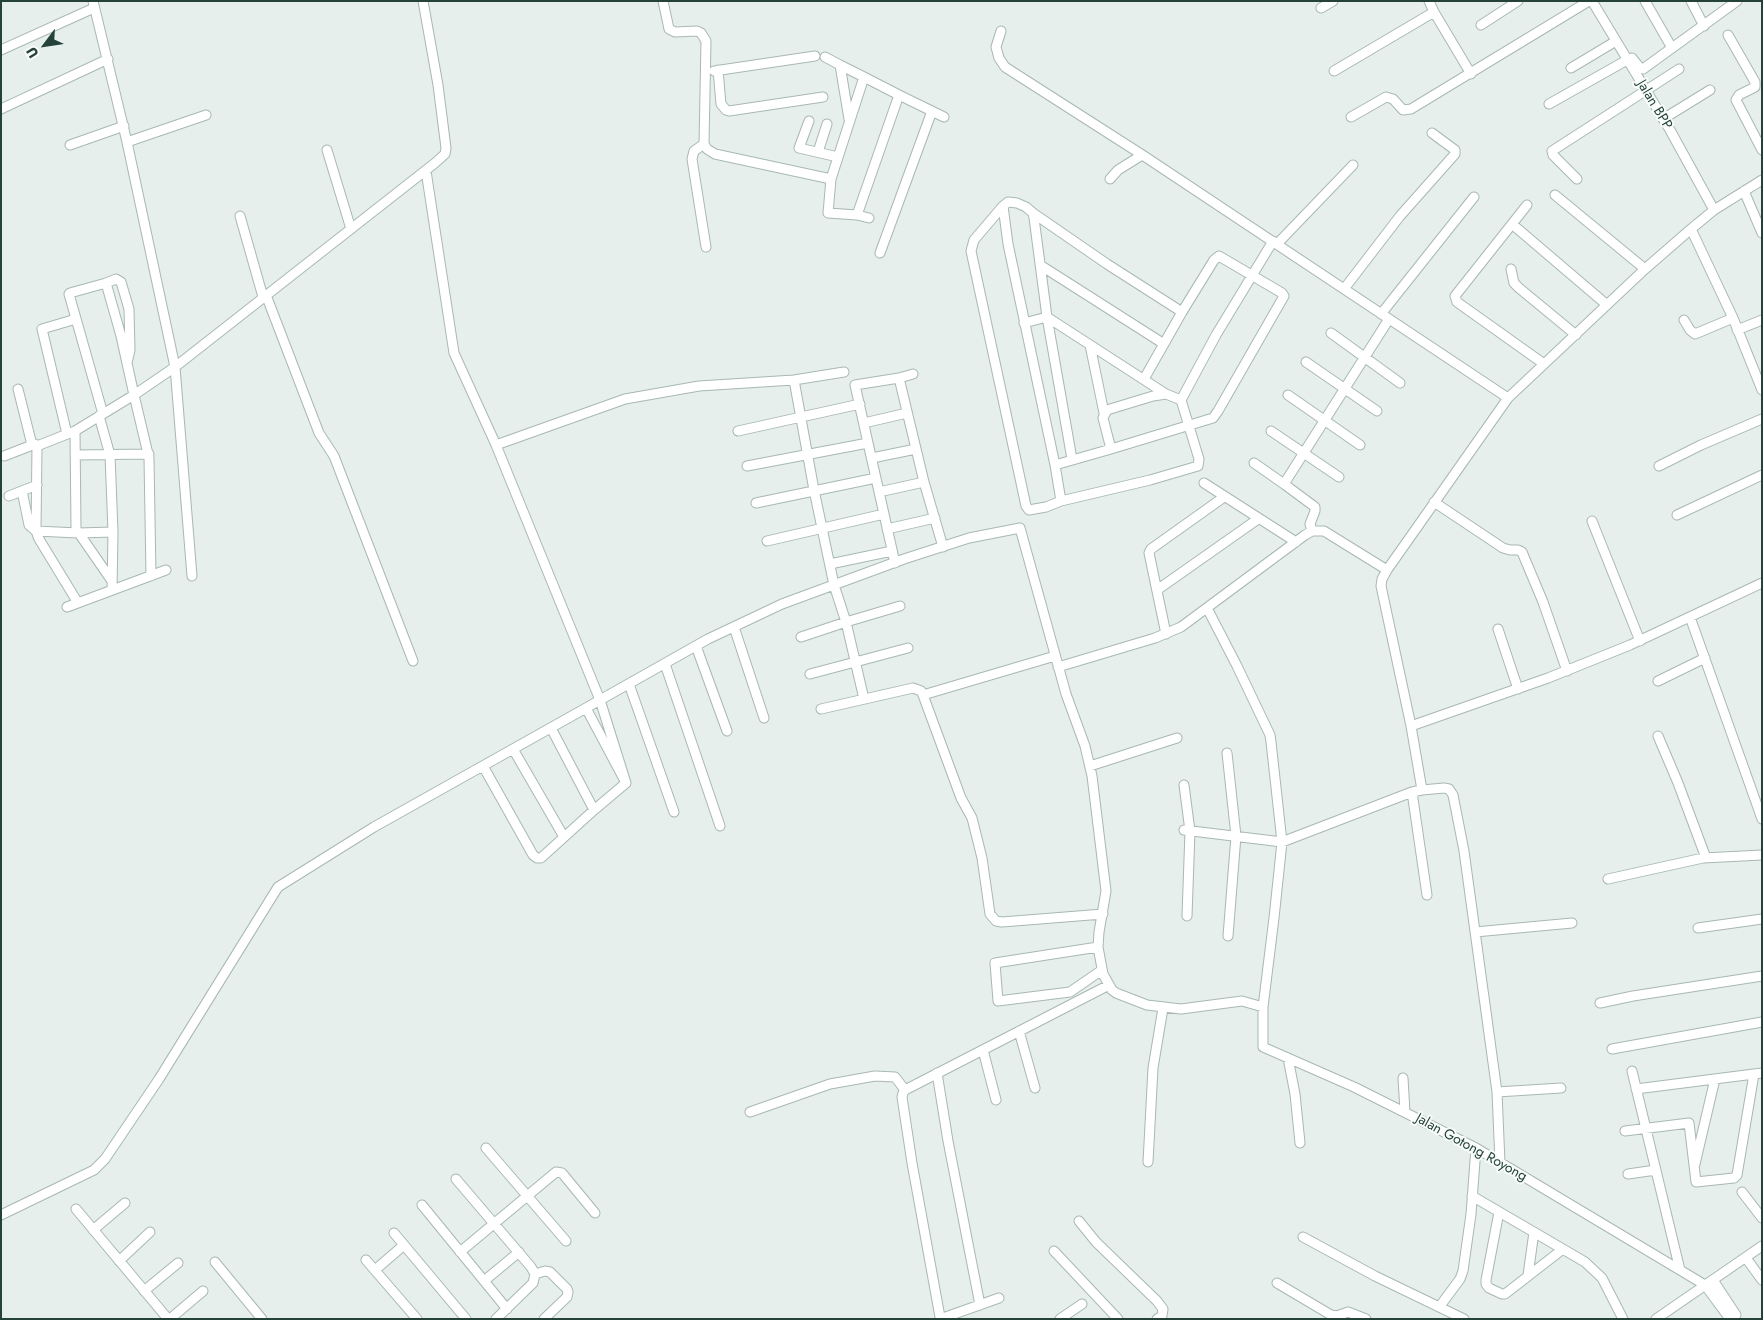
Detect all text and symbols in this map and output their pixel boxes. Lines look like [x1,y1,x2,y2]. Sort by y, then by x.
north arrow [20,20,70,70]
text: U [21,43,43,62]
street label: Jalan BPP [1633,77,1675,133]
street label: Jalan Gotong Royong [1412,1110,1530,1186]

